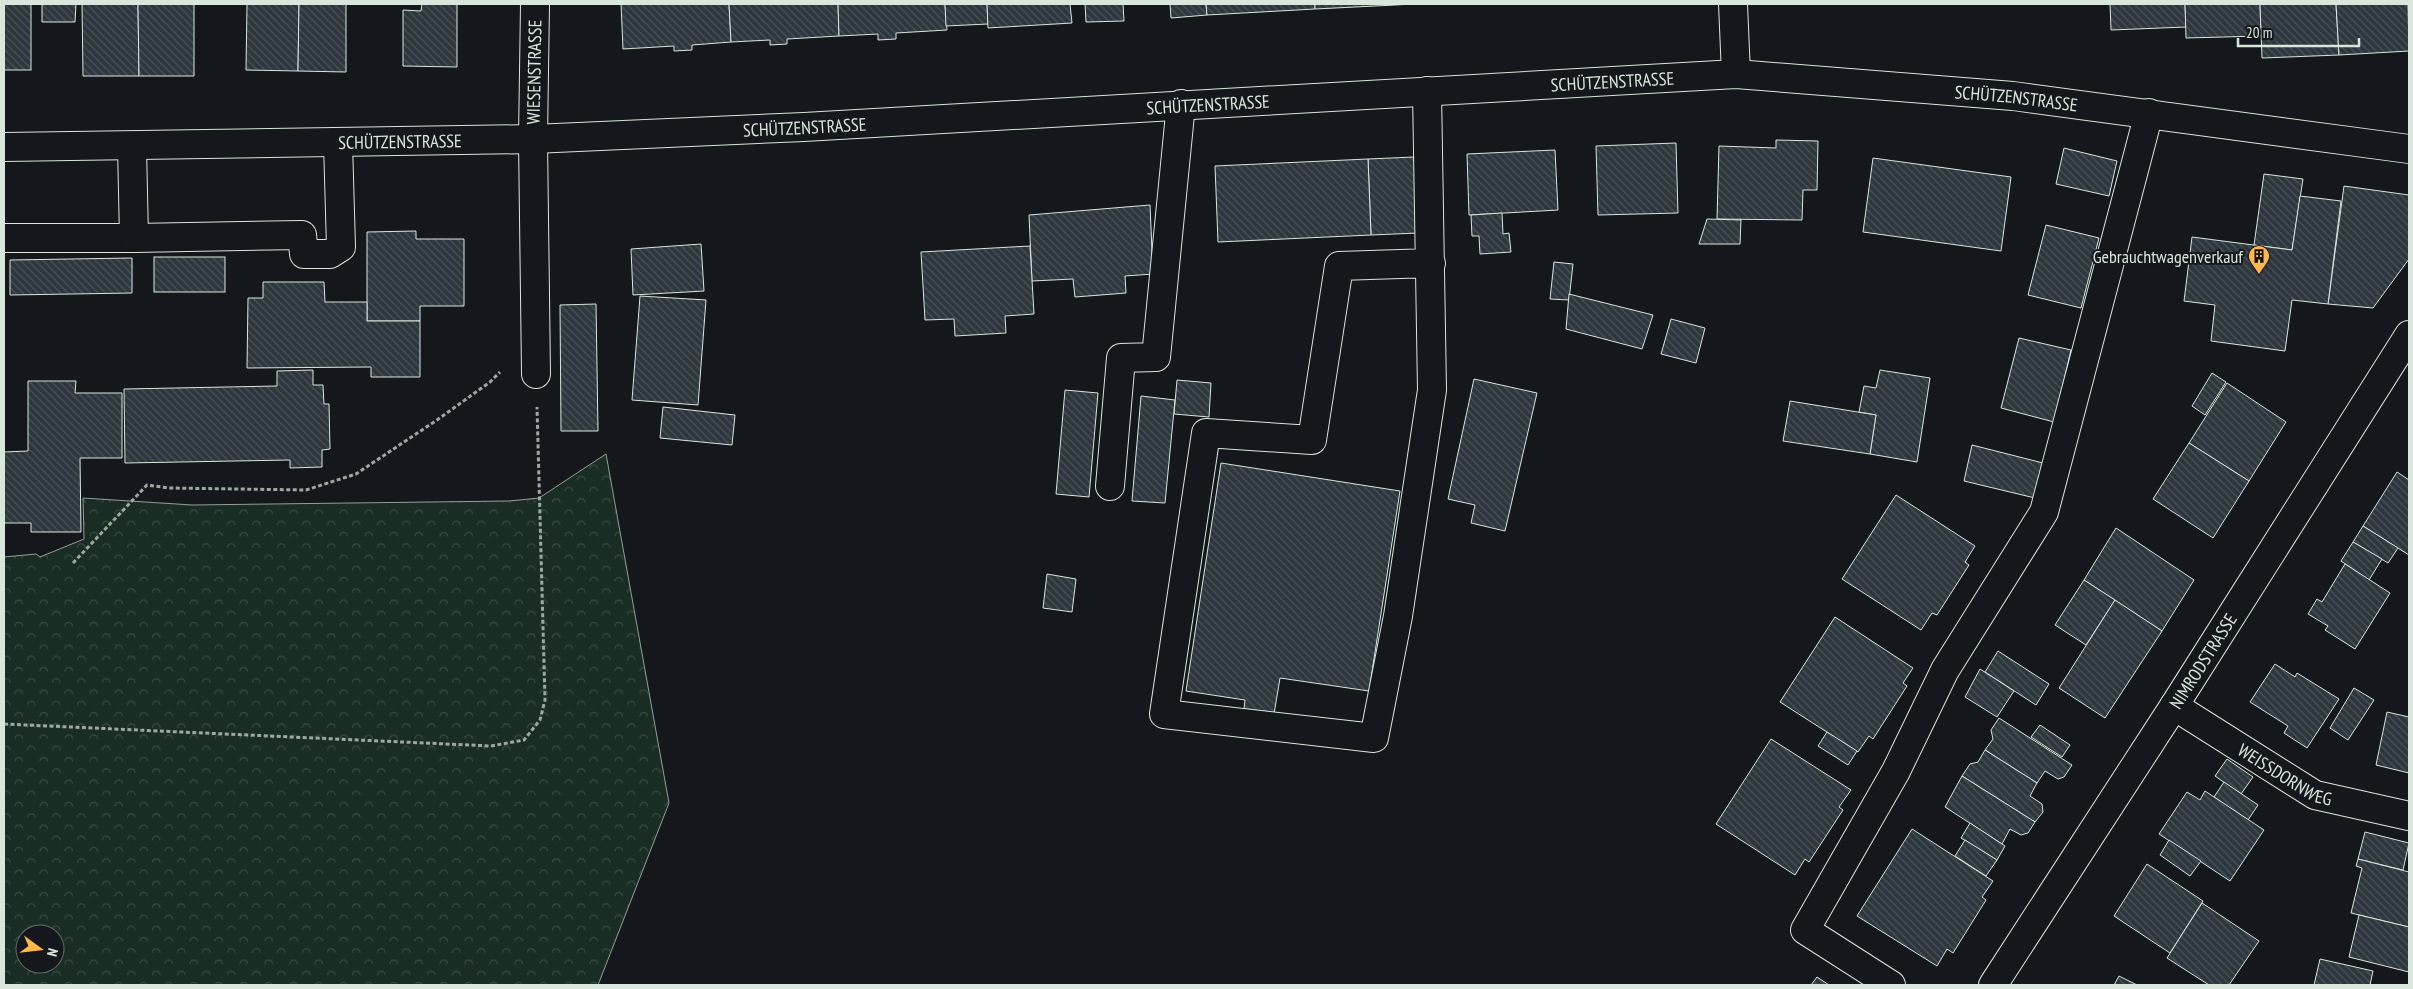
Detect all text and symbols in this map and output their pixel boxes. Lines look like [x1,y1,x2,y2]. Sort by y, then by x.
scale bar [2238,15,2359,47]
street label: WIESENSTRASSE [522,19,546,125]
text: 20 m [2246,23,2272,42]
street label: SCHÜTZENSTRASSE [1550,66,1675,96]
street label: SCHÜTZENSTRASSE [1954,80,2079,116]
street label: SCHÜTZENSTRASSE [1146,89,1270,119]
street label: SCHÜTZENSTRASSE [742,112,867,141]
street label: SCHÜTZENSTRASSE [338,129,462,153]
building icon: Gebrauchtwagenverkauf [2247,244,2271,275]
place label: Gebrauchtwagenverkauf [2093,245,2244,268]
street label: NIMRODSTRASSE [2164,609,2241,713]
street label: WEISSDORNWEG [2234,738,2334,810]
north arrow [15,924,65,974]
text: N [43,946,62,958]

